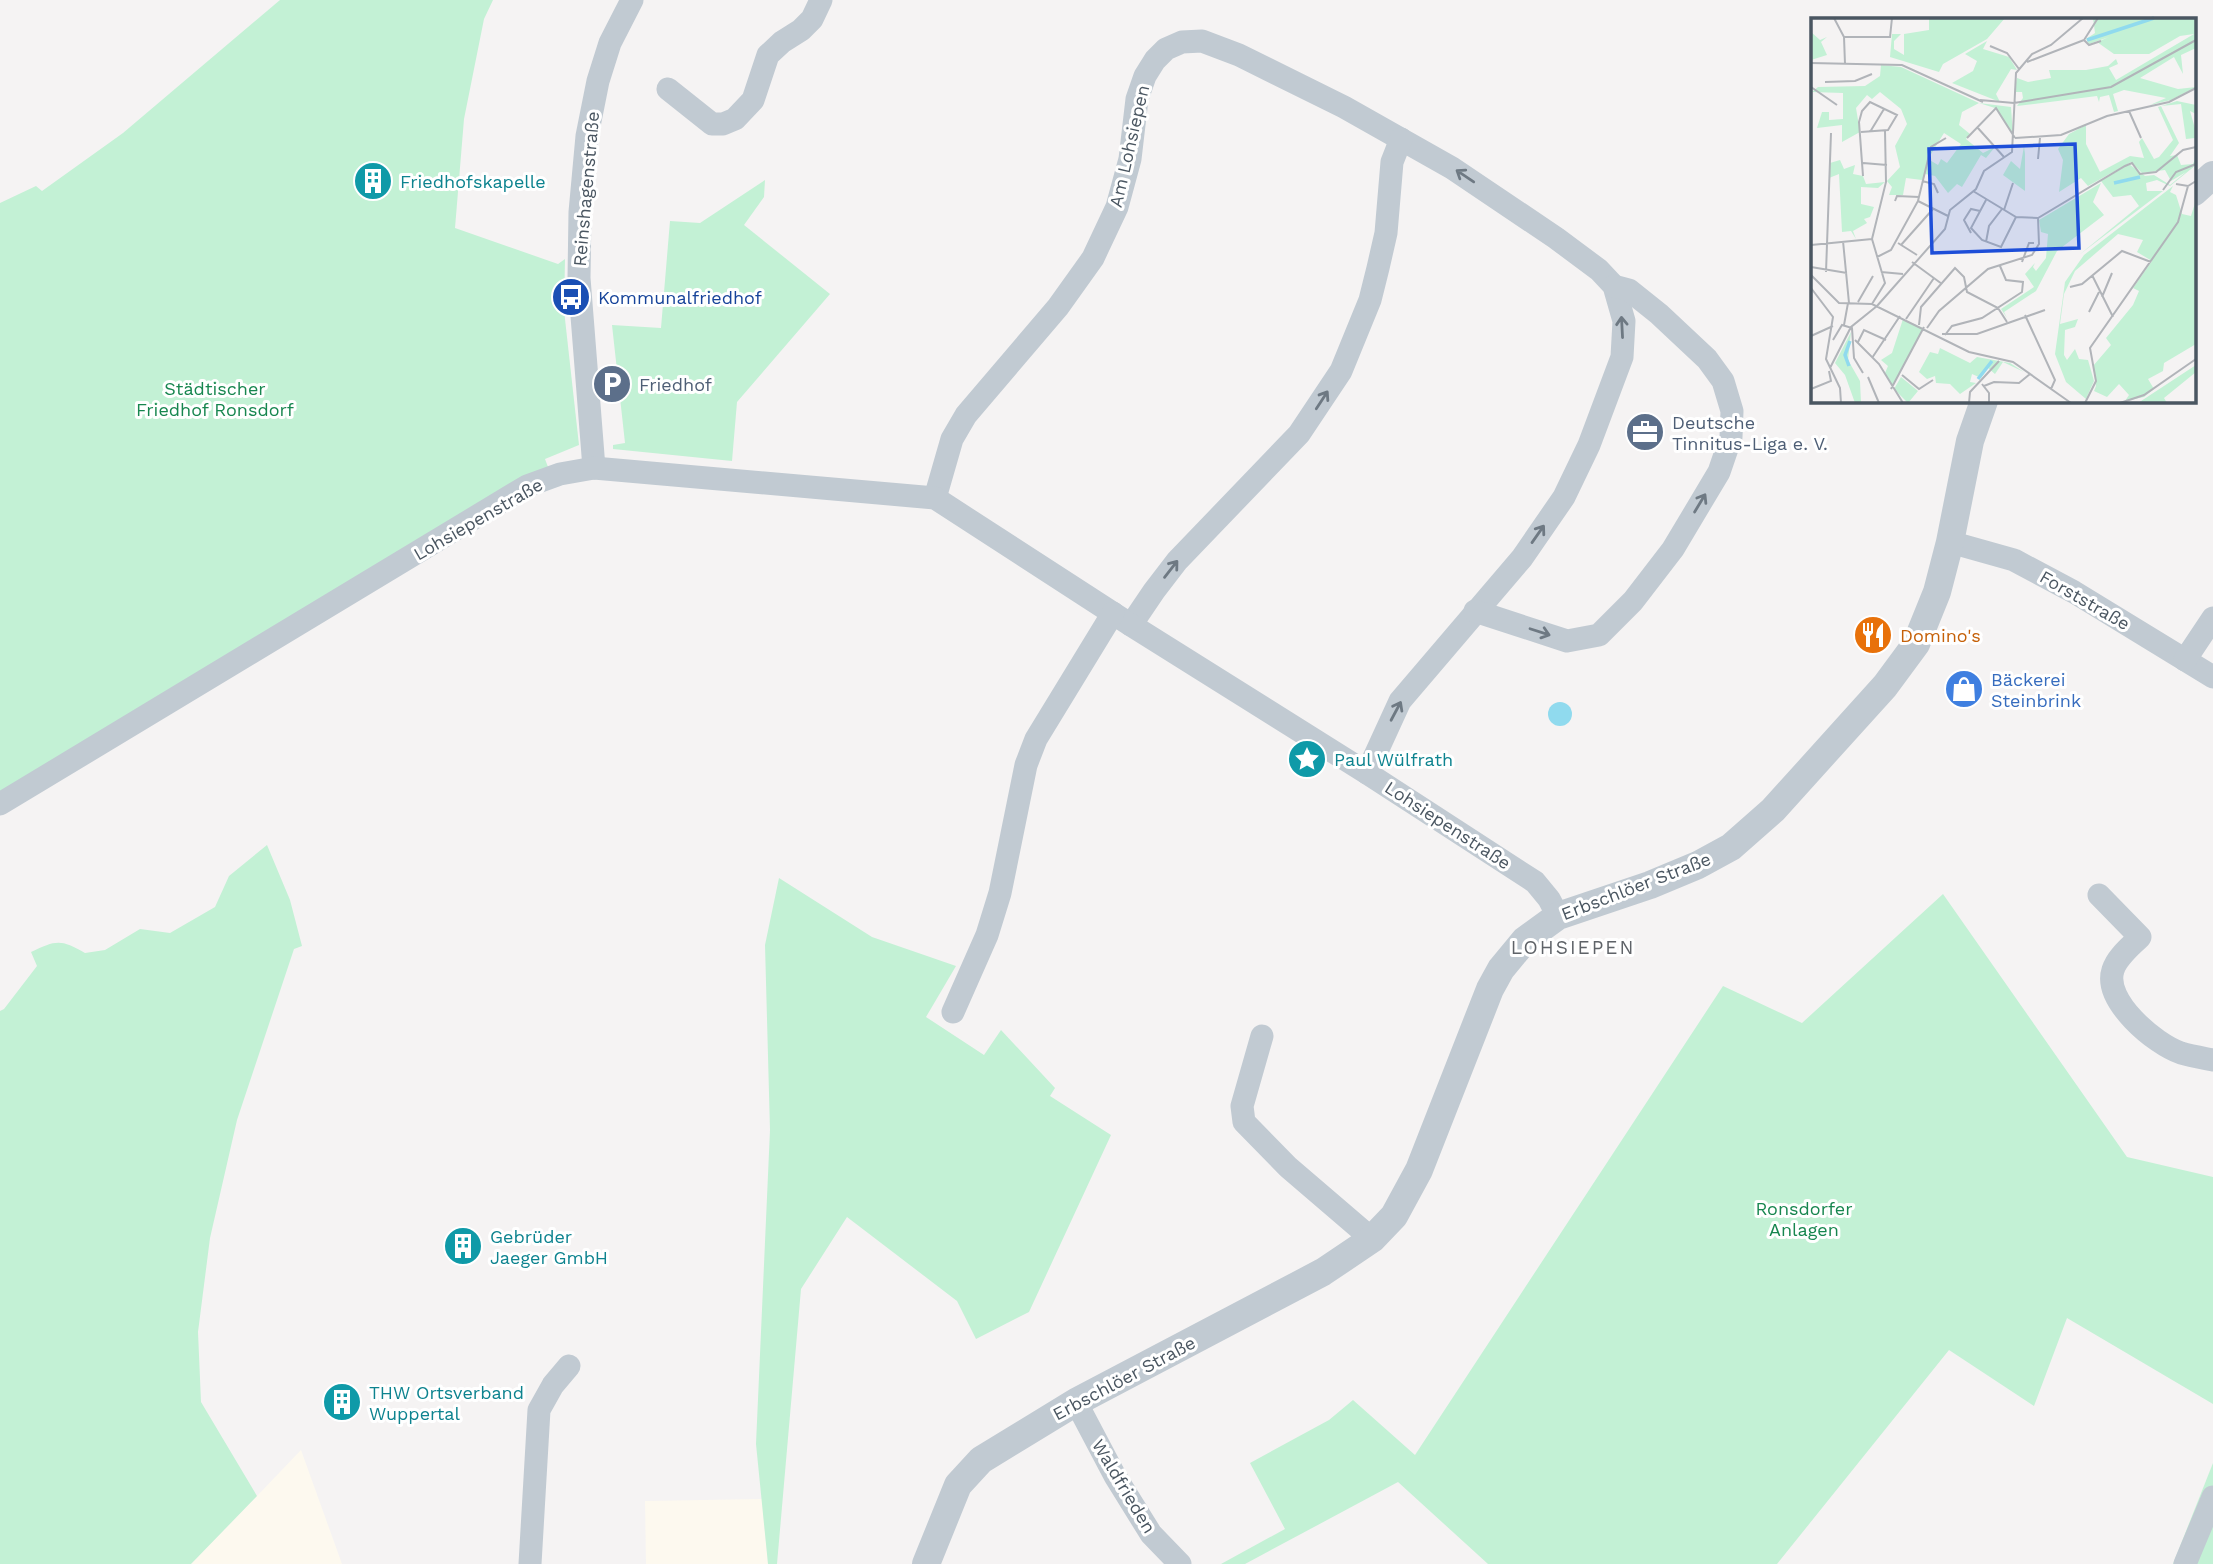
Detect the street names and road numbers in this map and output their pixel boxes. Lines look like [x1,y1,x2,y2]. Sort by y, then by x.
street label: Am Lohsiepen [1105,83,1153,209]
street label: Reinshagenstraße [569,111,603,267]
street label: Lohsiepenstraße [410,473,546,565]
street label: Forststraße [2036,566,2134,634]
street label: Lohsiepenstraße [1381,777,1515,873]
street label: Erbschlöer Straße [1558,848,1714,924]
street label: Erbschlöer Straße [1049,1332,1199,1424]
street label: Waldfrieden [1088,1435,1160,1537]

